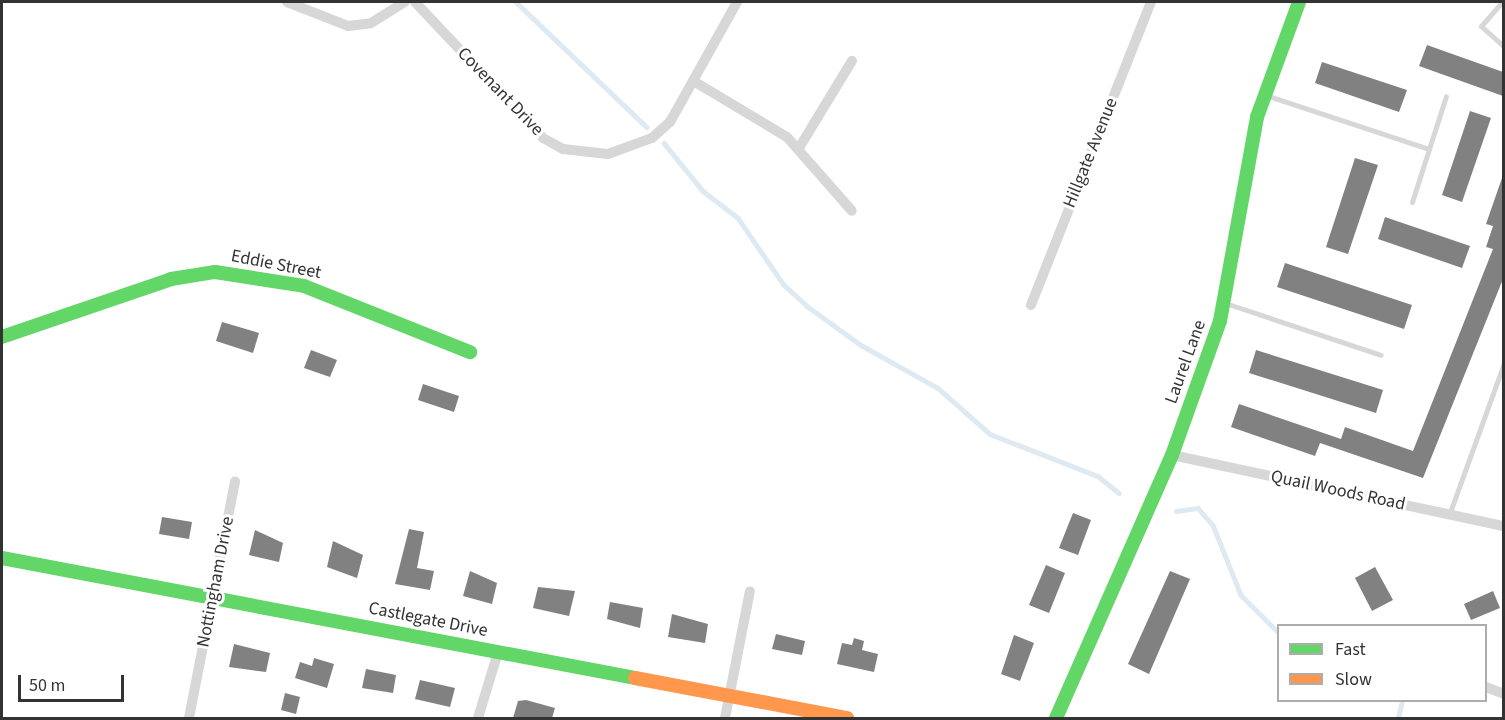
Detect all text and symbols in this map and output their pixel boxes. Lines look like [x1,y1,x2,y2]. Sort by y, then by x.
street label: Covenant Drive [452,43,548,141]
street label: Hillgate Avenue [1059,95,1123,211]
street label: Eddie Street [229,246,323,284]
street label: Laurel Lane [1161,317,1211,407]
street label: Quail Woods Road [1269,466,1407,516]
street label: Nottingham Drive [193,515,239,649]
street label: Castlegate Drive [367,598,489,642]
legend [1277,624,1487,702]
text: Fast [1335,637,1366,662]
scale bar [21,663,128,701]
text: Slow [1335,667,1372,692]
text: 50 m [29,673,65,698]

